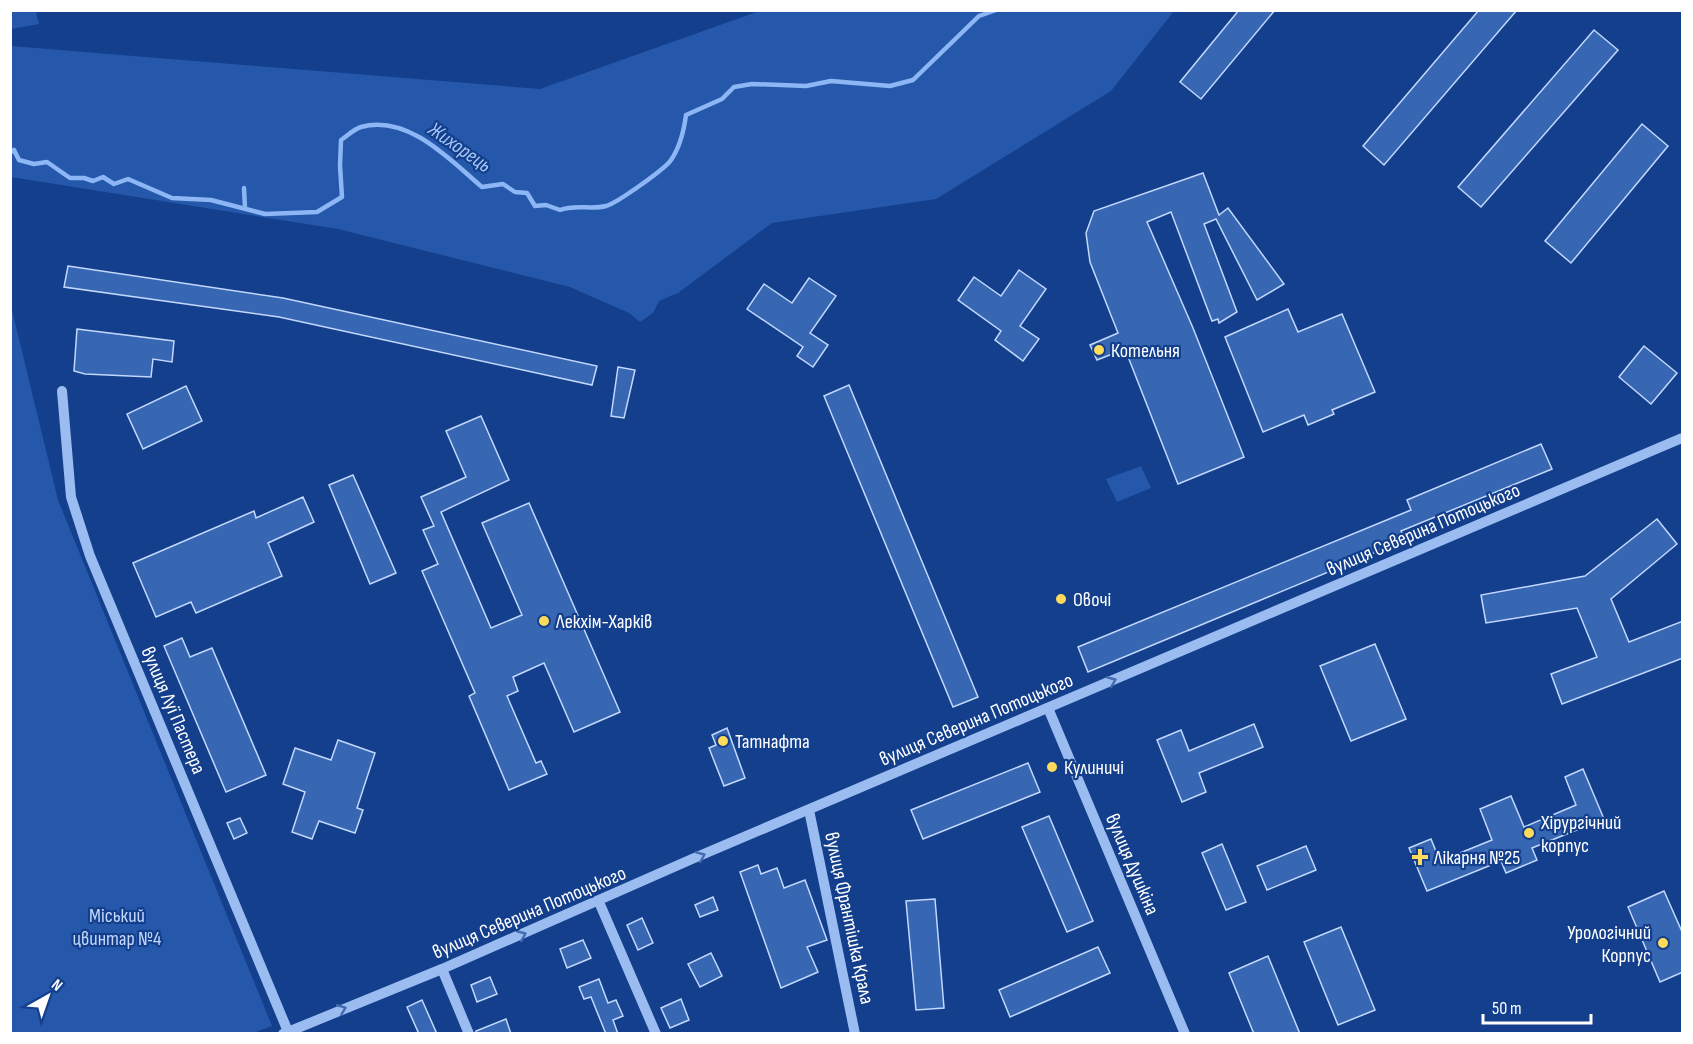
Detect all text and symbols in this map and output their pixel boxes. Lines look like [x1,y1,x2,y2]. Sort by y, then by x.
water label: Жихорець [422,116,496,178]
place label: Котельня [1111,339,1180,363]
marker: Котельня [1092,343,1106,357]
street label: вулиця Северина Потоцького [1323,478,1524,582]
place label: Овочі [1073,588,1111,612]
marker: Овочі [1054,592,1068,606]
place label: Лекхім-Харків [555,610,652,634]
marker: Лекхім-Харків [537,614,551,628]
street label: вулиця Луї Пастера [135,643,211,778]
street label: вулиця Северина Потоцького [876,668,1077,772]
one-way arrow [1106,676,1117,688]
place label: Татнафта [735,730,810,754]
marker: Татнафта [716,734,730,748]
place label: Кулиничі [1064,756,1124,780]
marker: Кулиничі [1045,760,1059,774]
street label: вулиця Душкіна [1100,810,1164,919]
place label: Хірургічний корпус [1540,811,1621,858]
marker: Хірургічний корпус [1522,826,1536,840]
street label: вулиця Франтішка Крала [819,830,879,1006]
place label: Лікарня №25 [1433,846,1520,870]
marker: Лікарня №25 [1411,848,1429,866]
one-way arrow [694,851,705,863]
street label: вулиця Северина Потоцького [429,861,630,965]
park label: Міський цвинтар №4 [73,904,161,951]
place label: Урологічний Корпус [1567,921,1651,968]
one-way arrow [516,930,527,942]
marker: Урологічний Корпус [1656,936,1670,950]
north arrow [18,966,78,1026]
text: N [47,976,66,996]
scale bar [1483,987,1591,1025]
text: 50 m [1492,998,1522,1019]
one-way arrow [336,1004,347,1017]

